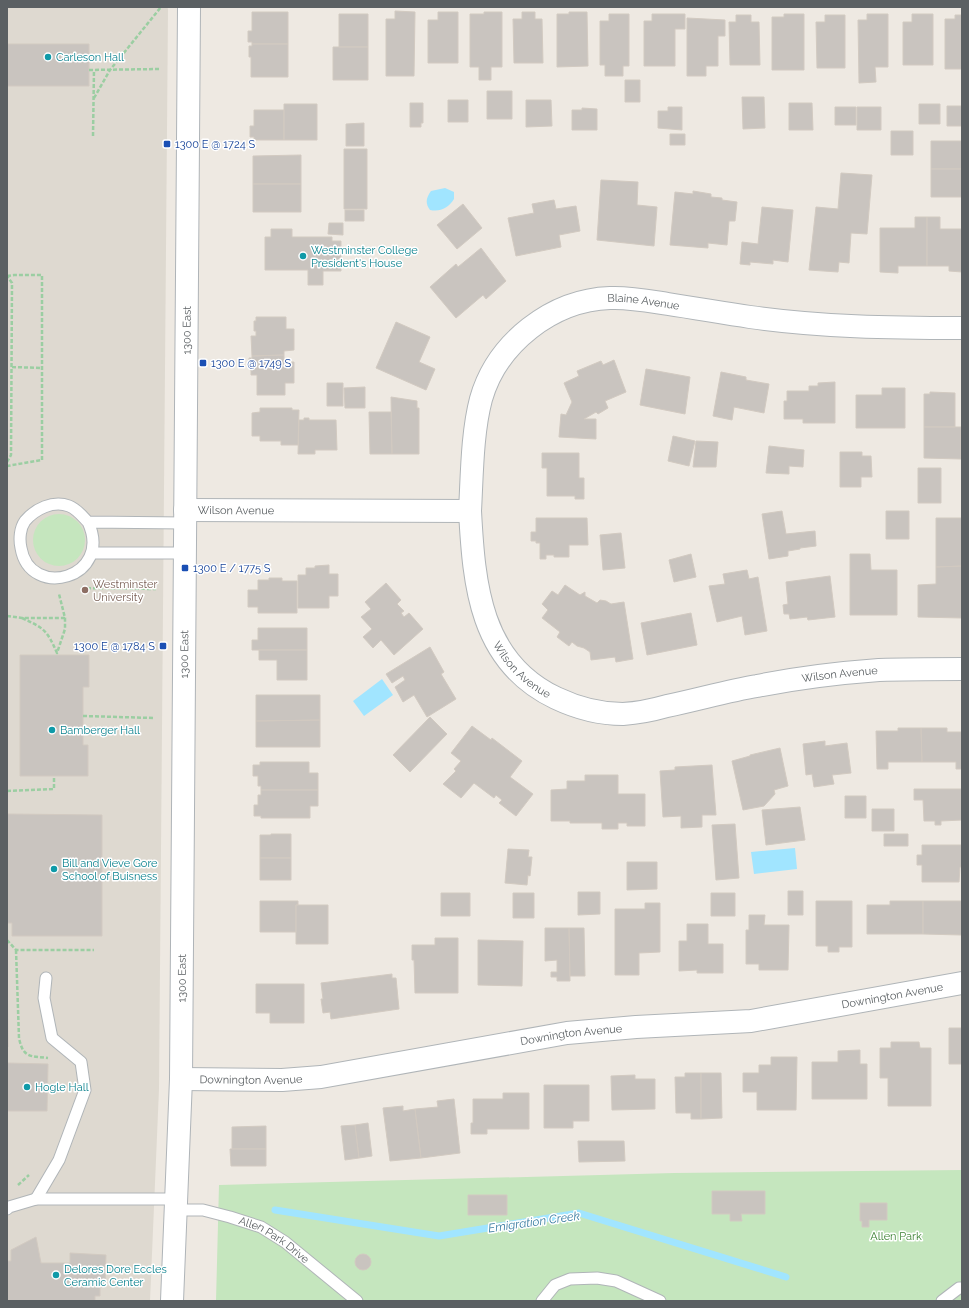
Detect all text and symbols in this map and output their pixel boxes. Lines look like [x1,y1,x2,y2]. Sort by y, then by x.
place label: Carleson Hall [56,51,124,64]
marker: Carleson Hall [43,52,53,62]
place label: 1300 E @ 1724 S [175,138,255,151]
marker: 1300 E @ 1724 S [162,139,172,149]
place label: Westminster College President's House [311,244,418,270]
marker: Westminster College President's House [298,251,308,261]
street label: Blaine Avenue [607,292,681,313]
street label: 1300 East [180,306,194,355]
place label: 1300 E @ 1749 S [211,357,292,370]
marker: 1300 E @ 1749 S [198,358,208,368]
street label: Wilson Avenue [198,504,275,517]
place label: 1300 E / 1775 S [193,562,271,575]
marker: 1300 E / 1775 S [180,563,190,573]
place label: Westminster University [93,578,158,604]
marker: Westminster University [80,585,90,595]
street label: 1300 East [178,630,191,679]
street label: Wilson Avenue [490,639,553,701]
place label: 1300 E @ 1784 S [74,640,155,653]
marker: 1300 E @ 1784 S [158,641,168,651]
street label: Wilson Avenue [801,664,879,685]
place label: Bamberger Hall [60,724,140,737]
marker: Bamberger Hall [47,725,57,735]
place label: Bill and Vieve Gore School of Buisness [62,857,158,883]
marker: Bill and Vieve Gore School of Buisness [49,864,59,874]
street label: 1300 East [176,954,189,1003]
street label: Downington Avenue [841,980,945,1012]
street label: Downington Avenue [519,1022,623,1048]
street label: Downington Avenue [199,1072,303,1087]
place label: Hogle Hall [35,1081,89,1094]
marker: Hogle Hall [22,1082,32,1092]
water label: Emigration Creek [487,1209,581,1235]
street label: Allen Park Drive [237,1214,312,1267]
park label: Allen Park [870,1230,922,1243]
place label: Delores Dore Eccles Ceramic Center [64,1263,167,1289]
marker: Delores Dore Eccles Ceramic Center [51,1270,61,1280]

